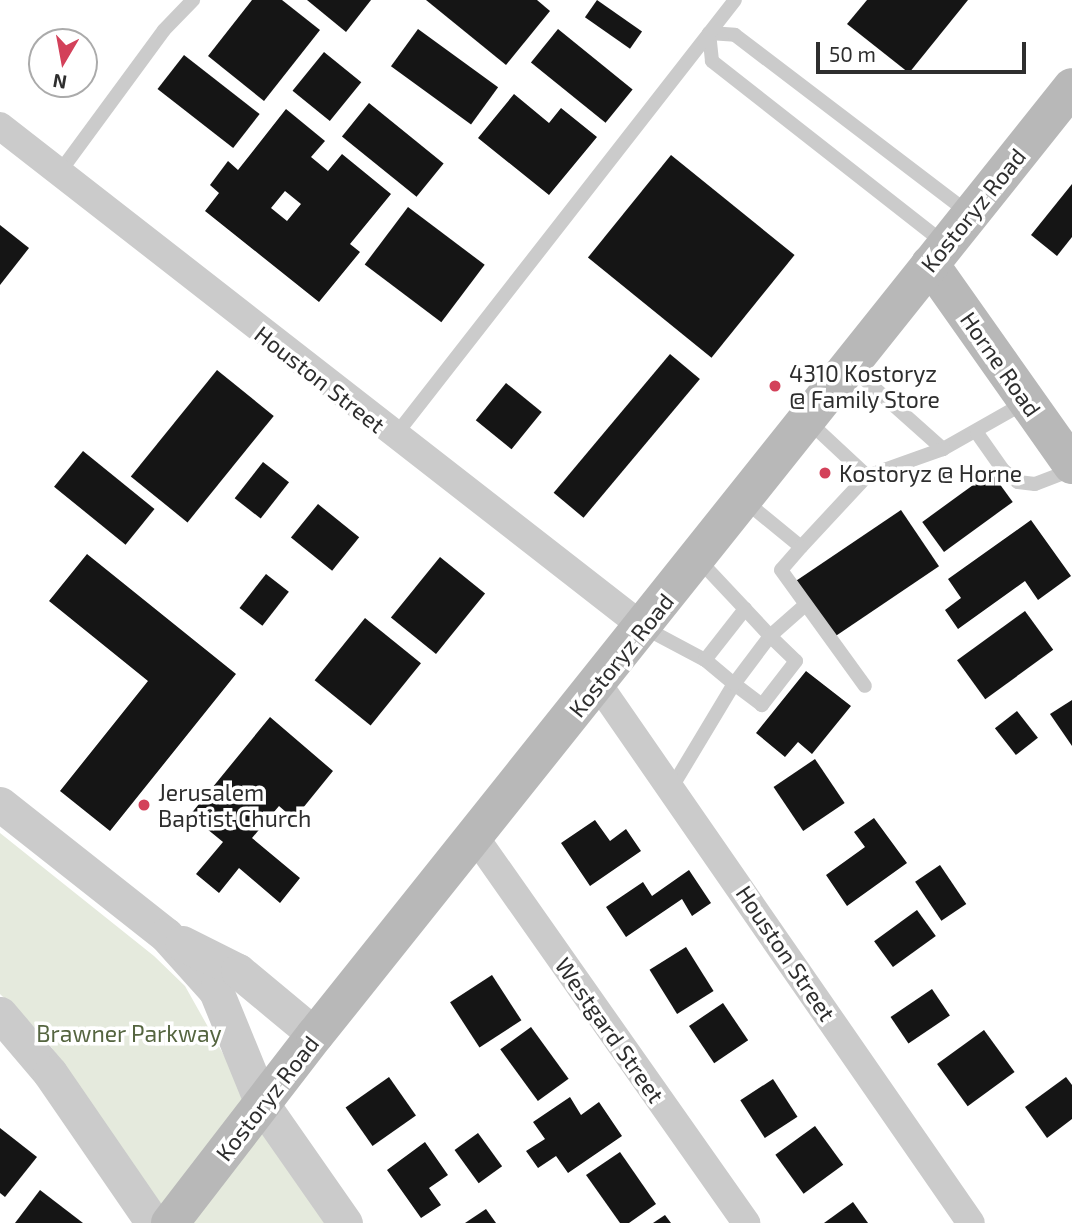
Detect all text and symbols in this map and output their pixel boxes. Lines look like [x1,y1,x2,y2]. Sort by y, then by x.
north arrow [28,28,98,98]
scale bar [820,28,1030,72]
text: 50 m [829,41,876,66]
text: N [51,70,68,95]
street label: Kostoryz Road [915,143,1031,277]
street label: Horne Road [955,306,1047,422]
street label: Houston Street [249,320,391,438]
place label: 4310 Kostoryz @ Family Store [789,359,940,413]
marker: 4310 Kostoryz @ Family Store [767,378,783,394]
place label: Kostoryz @ Horne [839,459,1022,487]
marker: Kostoryz @ Horne [817,465,833,481]
street label: Kostoryz Road [563,588,679,722]
place label: Jerusalem Baptist Church [158,778,311,832]
marker: Jerusalem Baptist Church [136,797,152,813]
street label: Houston Street [731,880,841,1026]
street label: Westgard Street [550,952,670,1108]
park label: Brawner Parkway [36,1019,222,1047]
street label: Kostoryz Road [210,1030,324,1166]

